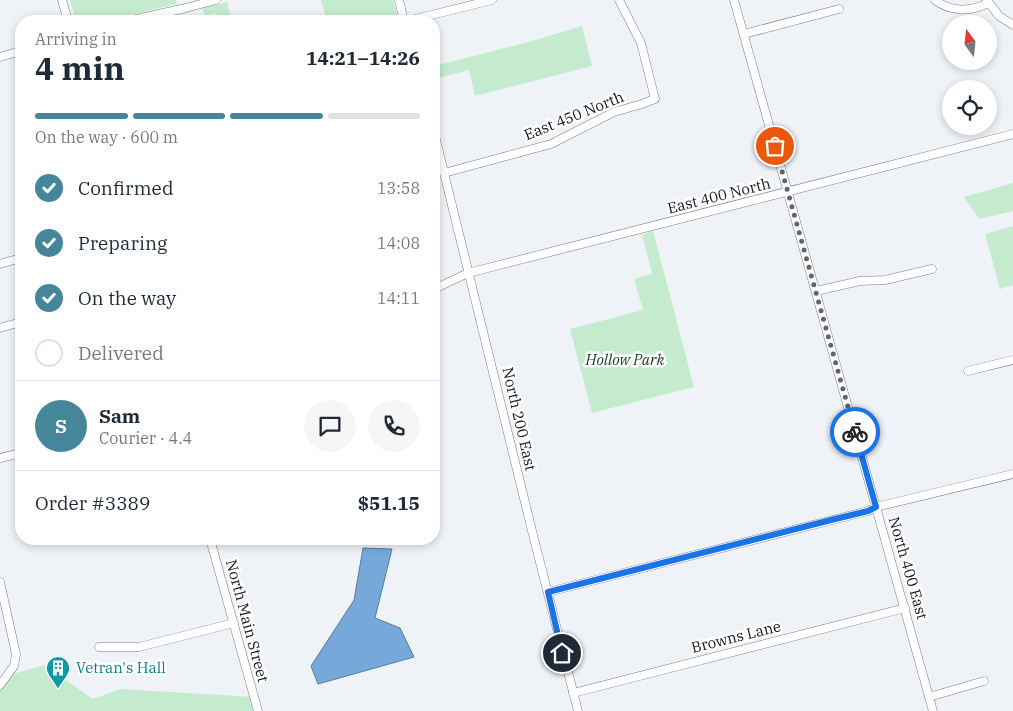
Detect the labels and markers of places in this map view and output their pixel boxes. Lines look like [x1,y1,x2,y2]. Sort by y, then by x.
pin [754,125,796,167]
pin [541,632,583,674]
building icon: Vetran's Hall [45,655,71,689]
place label: Vetran's Hall [76,658,166,677]

